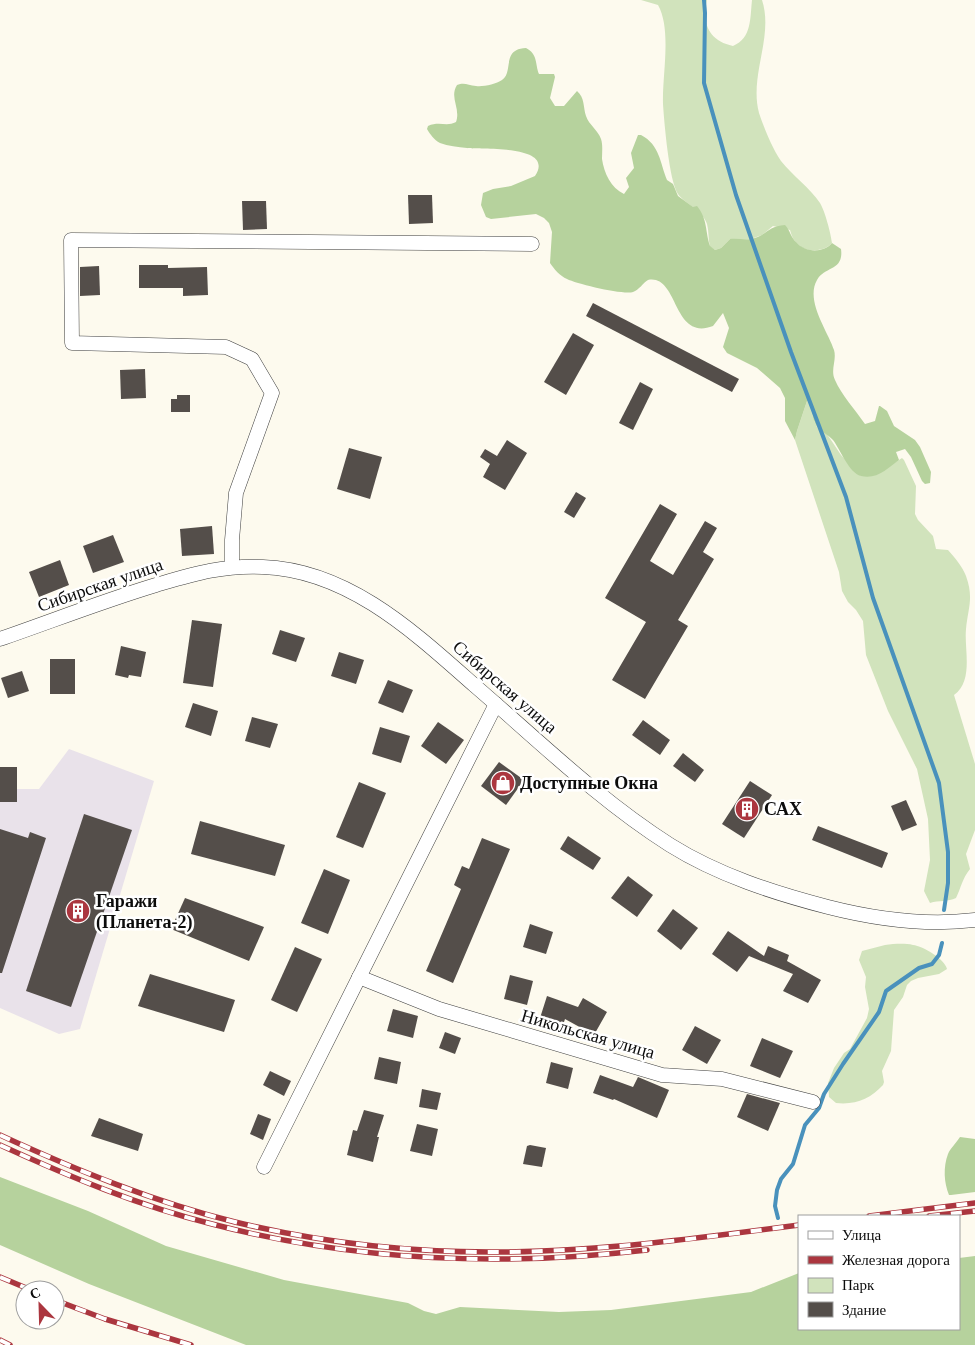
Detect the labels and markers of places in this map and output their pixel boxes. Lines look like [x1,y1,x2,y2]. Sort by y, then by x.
shop icon: Доступные Окна [490,770,516,796]
place label: Доступные Окна [520,773,658,793]
building icon: САХ [734,796,760,822]
place label: САХ [764,799,802,819]
place label: Гаражи (Планета-2) [96,891,193,933]
building icon: Гаражи (Планета-2) [65,898,91,924]

